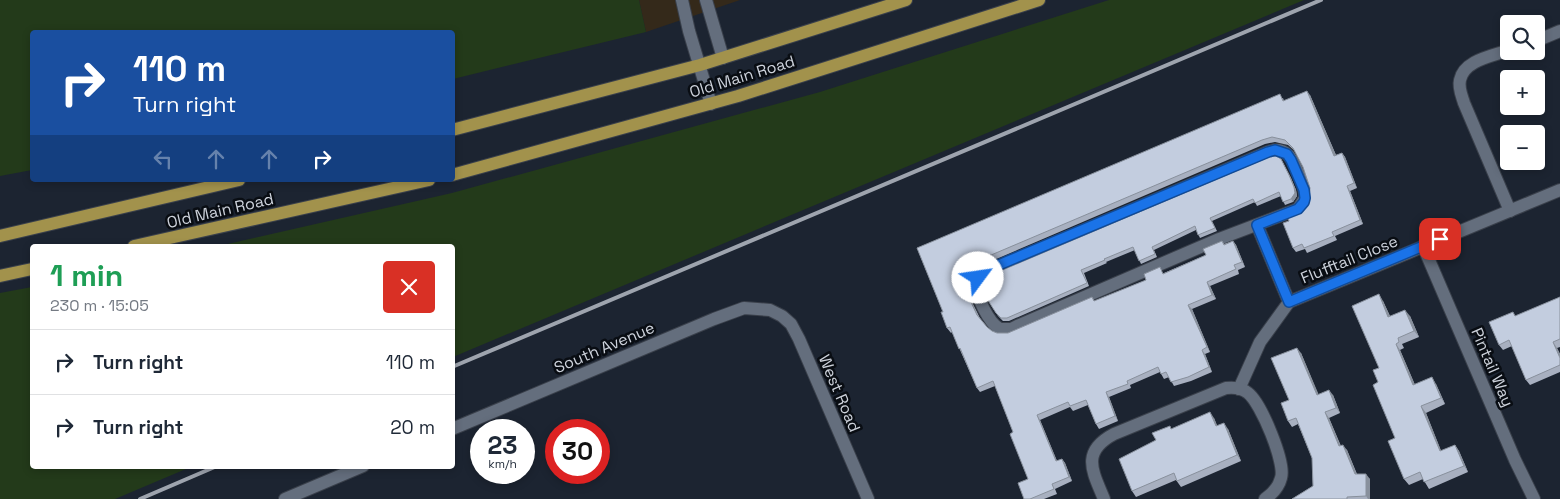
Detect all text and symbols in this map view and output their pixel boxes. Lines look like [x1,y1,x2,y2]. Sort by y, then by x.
map controls [1500,15,1545,170]
button: search [1500,15,1545,60]
text: 110 m [133,47,226,91]
icon: right [50,50,115,115]
street label: Old Main Road [687,50,797,102]
button: + [1500,70,1545,115]
text: Turn right [133,90,236,118]
button: − [1500,125,1545,170]
icon: left [149,145,177,173]
icon: ahead [202,145,230,173]
icon: ahead [255,145,283,173]
icon: right [308,145,336,173]
street label: Old Main Road [165,188,276,233]
pin [1419,218,1461,260]
icon: arrive [1426,225,1454,253]
street label: Flufftail Close [1297,230,1401,289]
position arrow [951,251,1003,303]
text: 1 min [50,256,123,295]
button: close [383,261,435,313]
text: 230 m · 15:05 [50,295,149,316]
street label: South Avenue [551,317,658,378]
street label: Pintail Way [1466,324,1519,410]
icon: right [50,348,78,376]
text: Turn right [93,350,183,375]
text: 110 m [386,350,435,375]
street label: West Road [814,351,865,435]
icon: right [50,413,78,441]
text: Turn right [93,415,183,440]
text: 20 m [390,415,435,440]
speed limit sign: 30 [545,419,610,484]
text: 23 [487,429,518,461]
text: km/h [488,456,517,472]

